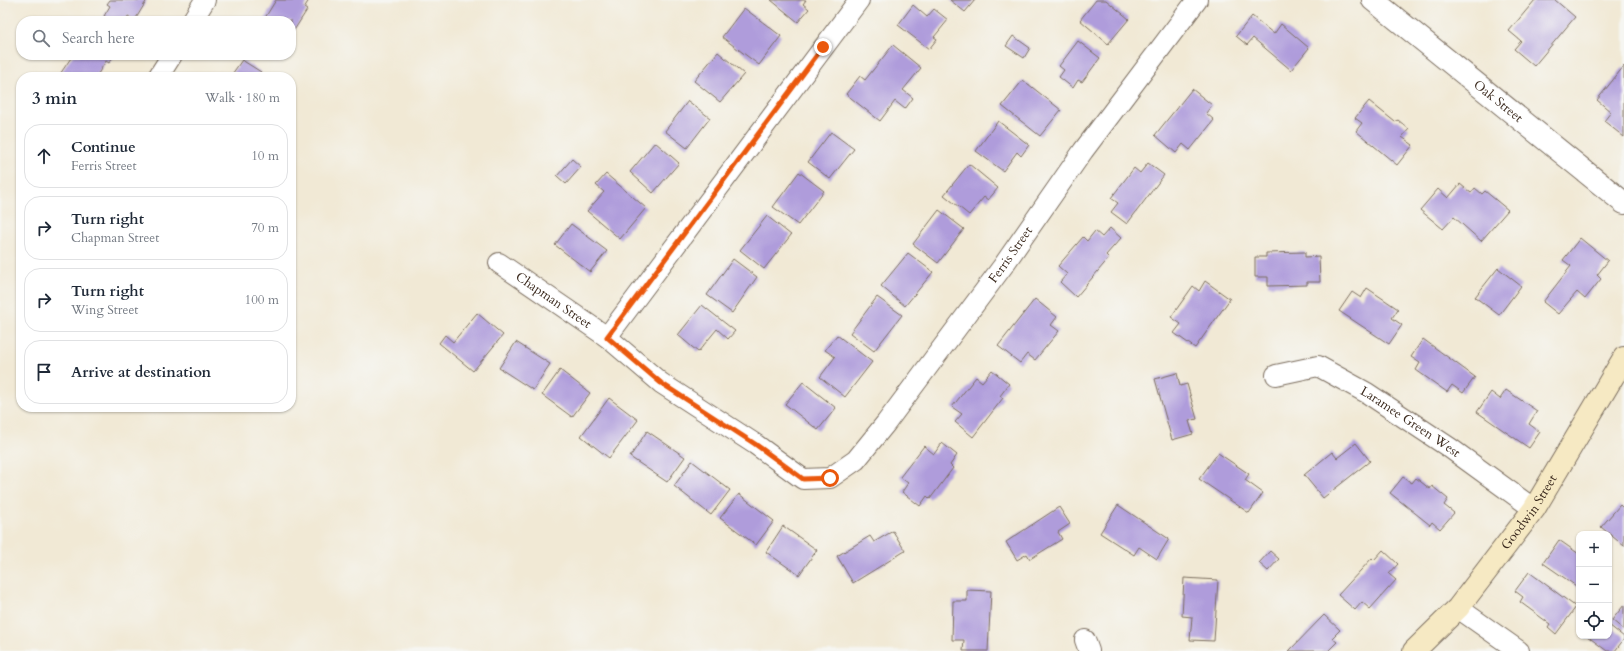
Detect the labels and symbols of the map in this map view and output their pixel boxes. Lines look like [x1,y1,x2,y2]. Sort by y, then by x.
route end [814,38,832,56]
street label: Oak Street [1470,76,1527,127]
street label: Ferris Street [984,223,1037,287]
street label: Chapman Street [512,268,595,333]
street label: Laramee Green West [1357,382,1464,462]
route start [821,469,839,487]
street label: Goodwin Street [1497,471,1561,553]

